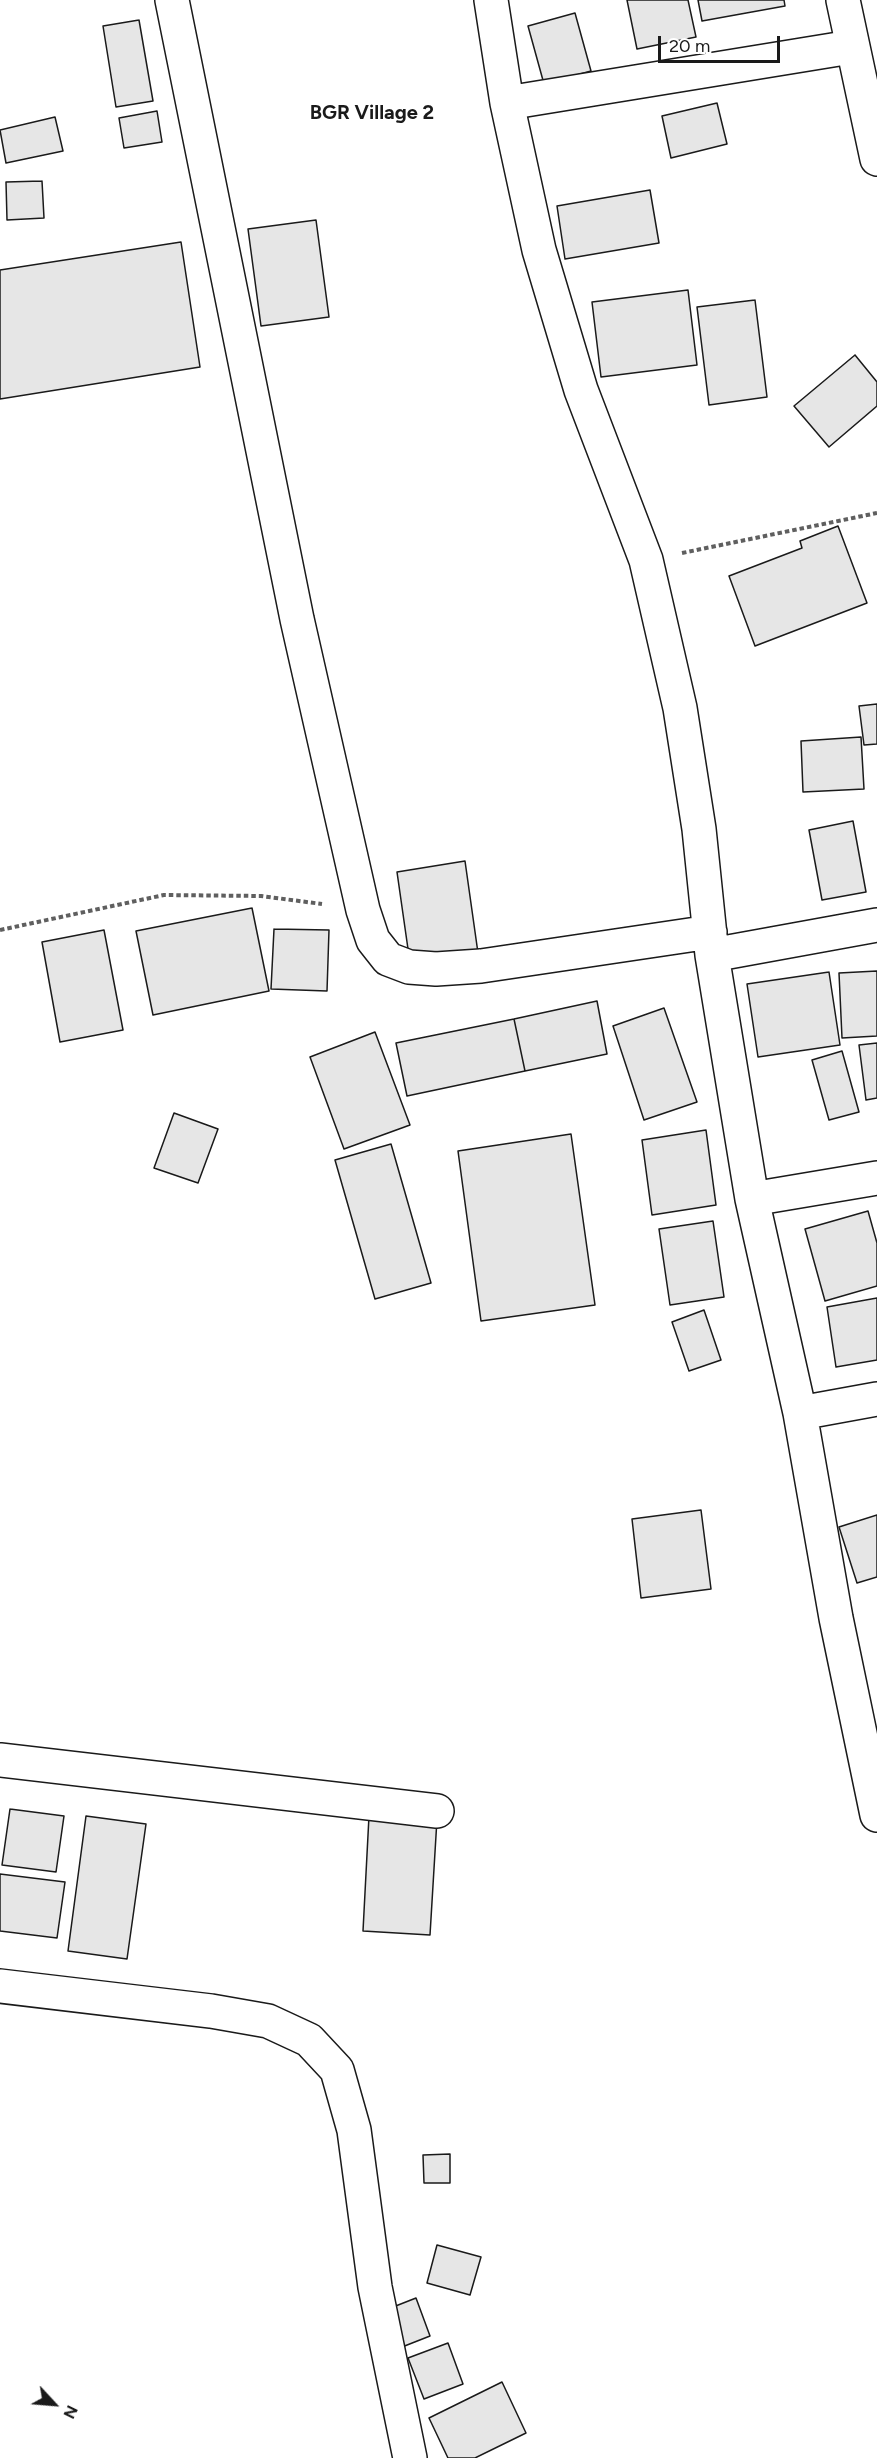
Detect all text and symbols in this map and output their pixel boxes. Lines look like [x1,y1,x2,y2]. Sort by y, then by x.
scale bar [661,24,782,62]
text: 20 m [669,35,710,57]
district label: BGR Village 2 [310,101,434,125]
north arrow [24,2374,84,2434]
text: N [59,2402,82,2422]

